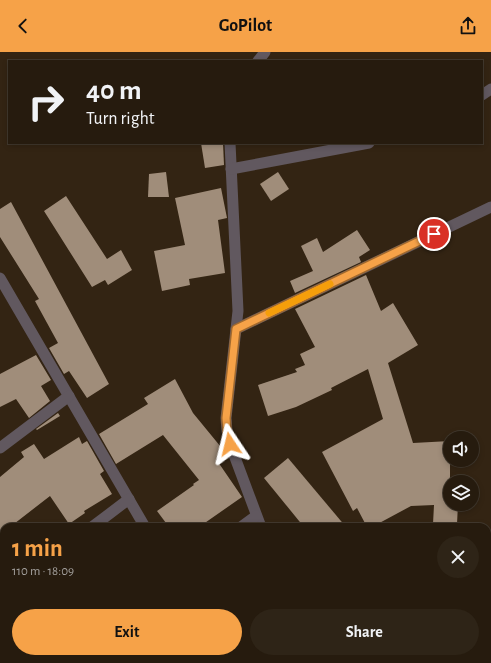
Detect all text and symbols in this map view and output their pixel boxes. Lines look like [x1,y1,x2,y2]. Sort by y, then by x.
icon: back [12,15,34,37]
icon: share [457,15,479,37]
text: GoPilot [219,17,272,35]
icon: right [20,76,72,128]
text: 40 m [86,77,142,105]
text: Turn right [86,110,155,128]
pin [417,217,451,251]
icon: arrive [423,223,445,245]
position arrow [209,423,251,465]
map controls [443,431,479,511]
button: sound [443,431,479,467]
button: layers [443,475,479,511]
button: close [437,536,479,578]
text: 1 min [12,537,63,561]
text: 110 m · 18:09 [12,565,74,578]
button: Exit [12,609,242,655]
button: Share [250,609,479,655]

